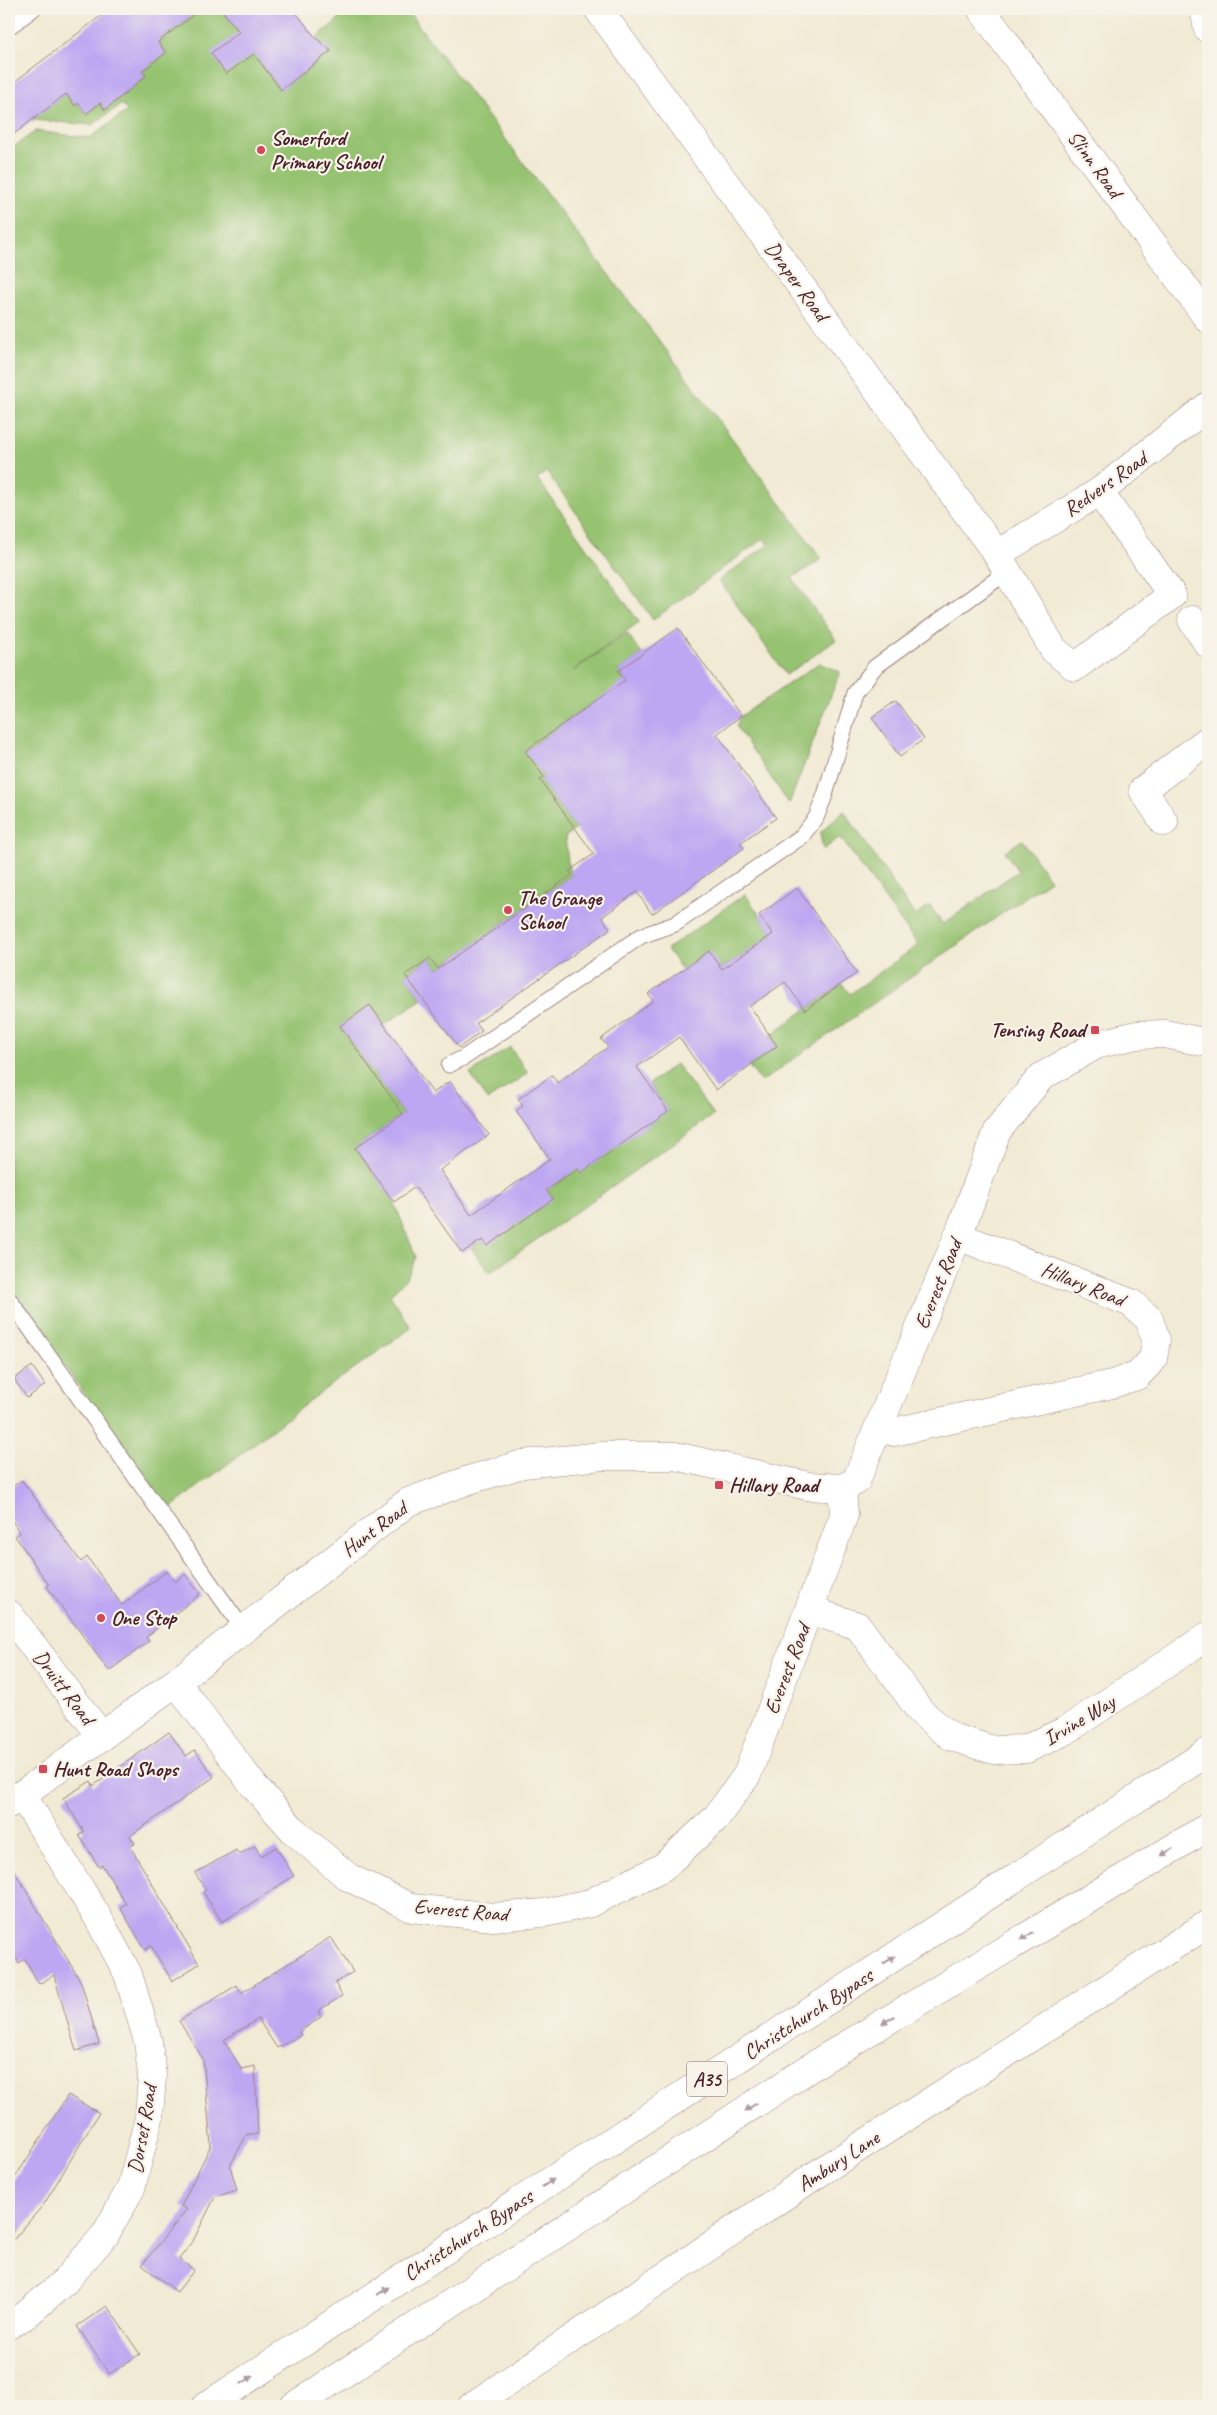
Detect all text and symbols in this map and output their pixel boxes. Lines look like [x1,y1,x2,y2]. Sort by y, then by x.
place label: Somerford Primary School [271,125,385,175]
street label: Slinn Road [1062,125,1130,206]
marker: Somerford Primary School [255,144,267,156]
street label: Draper Road [759,236,837,329]
street label: Redvers Road [1058,444,1155,522]
place label: The Grange School [518,885,603,935]
marker: The Grange School [502,904,514,916]
place label: Tensing Road [990,1017,1089,1043]
marker: Tensing Road [1089,1024,1101,1036]
street label: Everest Road [908,1232,969,1333]
street label: Hillary Road [1038,1256,1132,1314]
place label: Hillary Road [729,1472,821,1498]
marker: Hillary Road [713,1479,725,1491]
street label: Hunt Road [336,1494,414,1562]
place label: One Stop [111,1605,178,1631]
marker: One Stop [95,1612,107,1624]
street label: Everest Road [758,1617,817,1718]
street label: Druitt Road [28,1645,103,1732]
street label: Irvine Way [1038,1688,1121,1751]
place label: Hunt Road Shops [53,1756,180,1782]
marker: Hunt Road Shops [37,1763,49,1775]
one-way arrow [1160,1847,1173,1856]
street label: Everest Road [413,1893,513,1927]
one-way arrow [1021,1931,1034,1940]
one-way arrow [883,1956,896,1965]
street label: Christchurch Bypass [738,1962,879,2065]
one-way arrow [882,2015,895,2024]
road number: A35 [687,2062,727,2096]
street label: Dorset Road [121,2079,163,2175]
one-way arrow [744,2102,758,2112]
street label: Ambury Lane [792,2124,885,2197]
one-way arrow [541,2178,555,2188]
street label: Christchurch Bypass [398,2183,539,2286]
one-way arrow [376,2286,389,2296]
one-way arrow [240,2375,253,2384]

